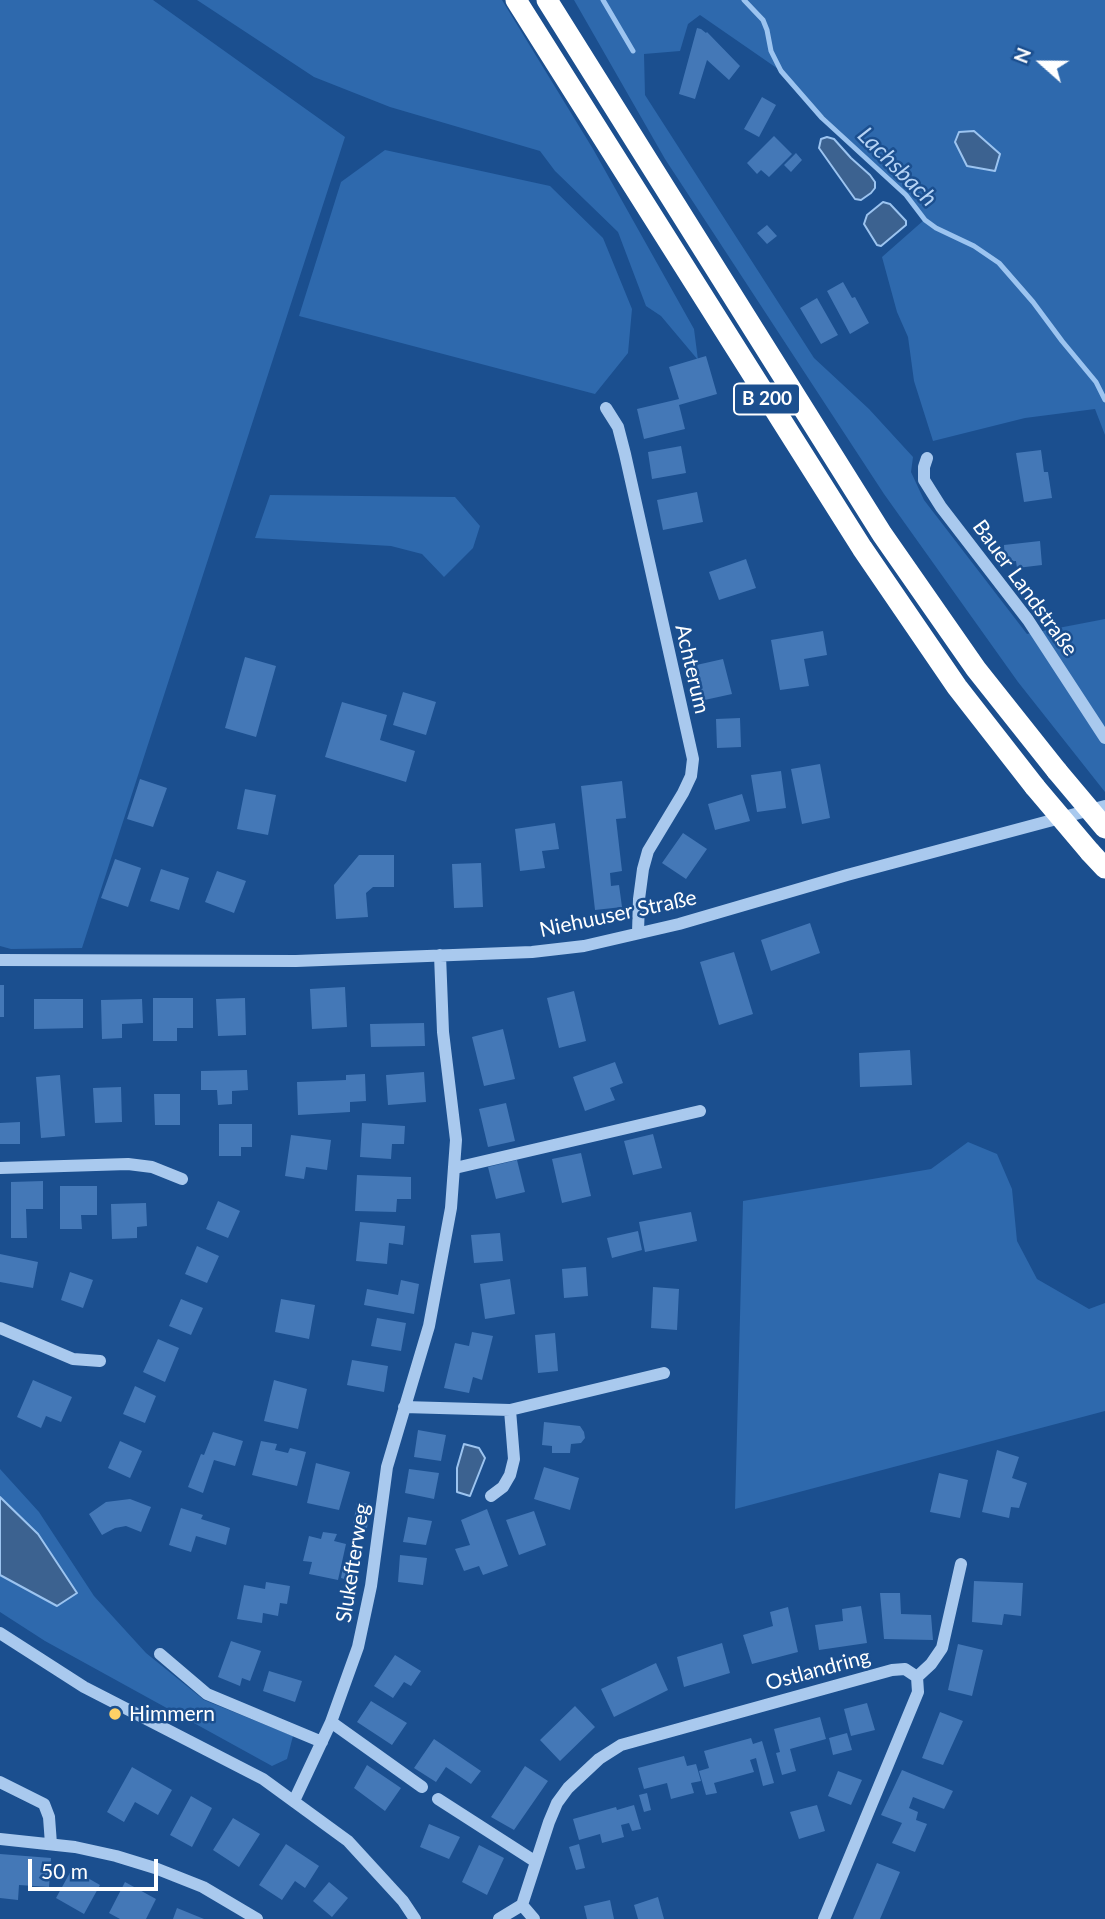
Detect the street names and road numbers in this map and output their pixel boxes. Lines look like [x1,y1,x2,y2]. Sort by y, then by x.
road number: B 200 [734,384,800,414]
street label: Bauer Landstraße [967,515,1083,661]
street label: Achterum [670,622,714,716]
street label: Niehuuser Straße [537,885,699,943]
street label: Slukefterweg [331,1502,375,1624]
street label: Ostlandring [763,1644,873,1696]

